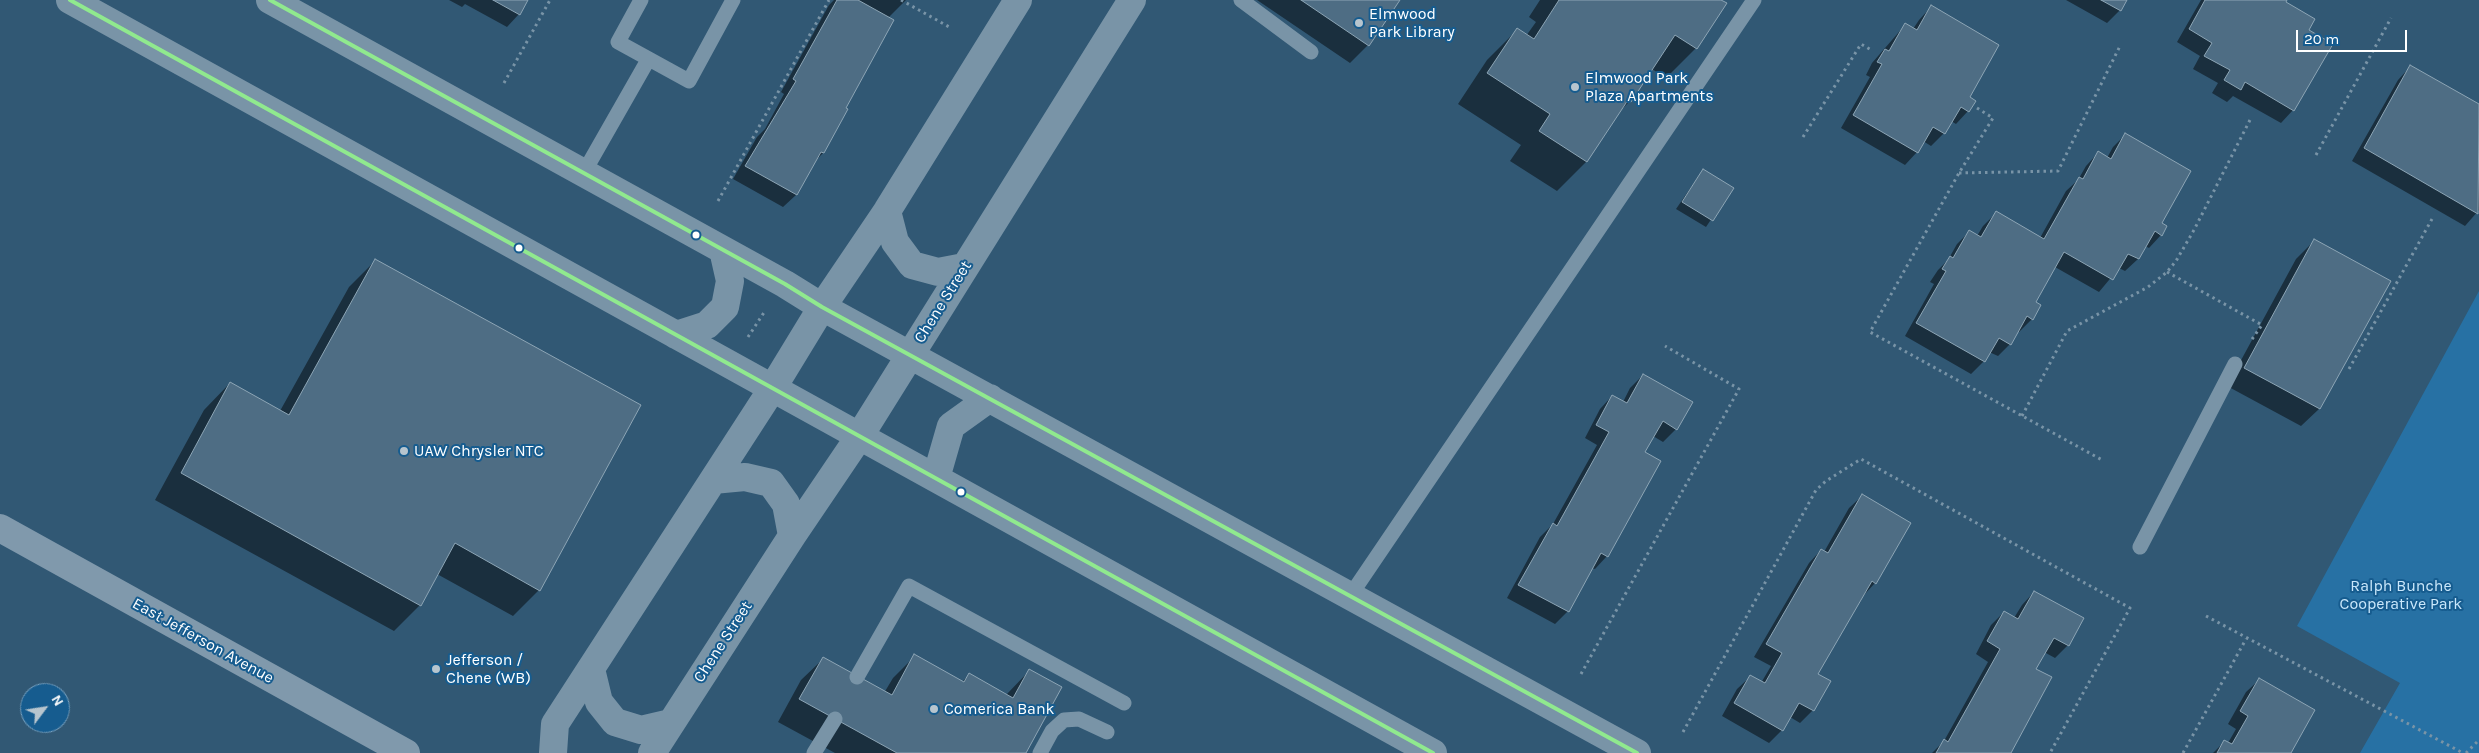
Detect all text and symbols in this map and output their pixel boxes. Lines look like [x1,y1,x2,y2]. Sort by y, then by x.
place label: Elmwood Park Library [1369,4,1455,42]
marker: Elmwood Park Library [1353,17,1365,29]
scale bar [2299,20,2410,52]
text: 20 m [2304,30,2339,48]
place label: Elmwood Park Plaza Apartments [1585,68,1714,106]
marker: Elmwood Park Plaza Apartments [1569,81,1581,93]
unlabelled marker [691,230,701,240]
unlabelled marker [514,243,524,253]
street label: Chene Street [910,257,976,347]
place label: UAW Chrysler NTC [414,441,543,461]
marker: UAW Chrysler NTC [398,445,410,457]
unlabelled marker [956,487,966,497]
park label: Ralph Bunche Cooperative Park [2340,576,2462,614]
street label: East Jefferson Avenue [129,594,277,688]
street label: Chene Street [690,598,756,686]
place label: Jefferson / Chene (WB) [446,650,531,688]
marker: Jefferson / Chene (WB) [430,663,442,675]
north arrow [20,683,70,733]
text: N [48,692,67,709]
place label: Comerica Bank [944,699,1055,719]
marker: Comerica Bank [928,703,940,715]

